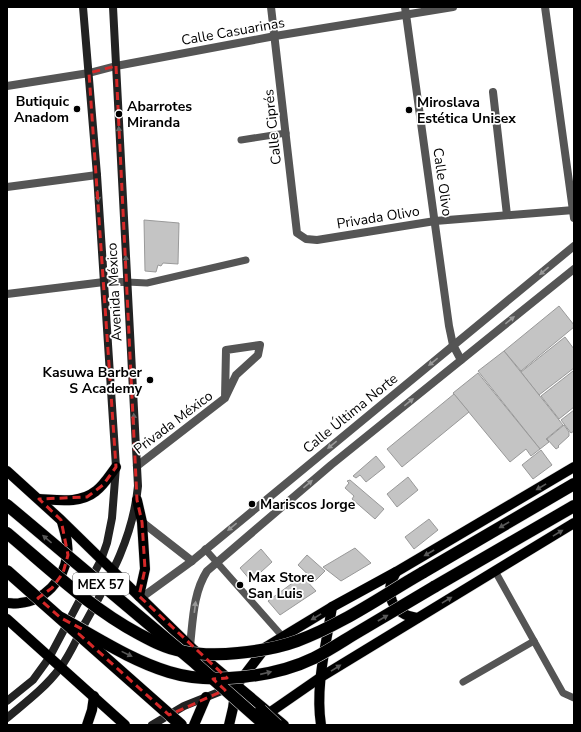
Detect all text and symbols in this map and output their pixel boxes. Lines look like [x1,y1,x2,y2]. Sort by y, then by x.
street label: Calle Casuarinas [180,13,287,50]
street label: Calle Ciprés [259,88,286,166]
place label: Butiquic Anadom [14,92,69,127]
place label: Miroslava Estética Unisex [417,93,516,128]
place label: Abarrotes Miranda [127,97,192,132]
marker: Butiquic Anadom [72,104,82,114]
marker: Miroslava Estética Unisex [404,105,414,115]
marker: Abarrotes Miranda [114,109,124,119]
one-way arrow [116,126,123,138]
street label: Calle Olivo [428,147,457,218]
one-way arrow [95,190,102,202]
street label: Privada Olivo [335,202,421,233]
street label: Avenida México [102,242,127,342]
one-way arrow [122,255,129,267]
one-way arrow [539,266,549,275]
one-way arrow [505,316,516,325]
one-way arrow [427,358,438,367]
place label: Kasuwa Barber S Academy [43,363,143,398]
street label: Calle Última Norte [299,369,402,458]
marker: Kasuwa Barber S Academy [145,375,155,385]
street label: Privada México [130,386,217,458]
one-way arrow [403,397,414,406]
one-way arrow [131,413,138,425]
one-way arrow [327,440,338,449]
one-way arrow [303,480,314,489]
one-way arrow [535,484,547,491]
place label: Mariscos Jorge [260,495,356,514]
marker: Mariscos Jorge [247,499,257,509]
one-way arrow [498,522,510,529]
one-way arrow [227,523,237,532]
one-way arrow [552,529,564,536]
one-way arrow [42,534,53,543]
one-way arrow [423,550,435,557]
place label: Max Store San Luis [248,568,315,603]
road number: MEX 57 [73,573,129,595]
marker: Max Store San Luis [235,580,245,590]
one-way arrow [441,596,453,603]
one-way arrow [192,601,198,613]
one-way arrow [311,613,321,621]
one-way arrow [377,614,389,621]
one-way arrow [121,651,132,657]
one-way arrow [330,664,342,671]
one-way arrow [260,669,272,675]

